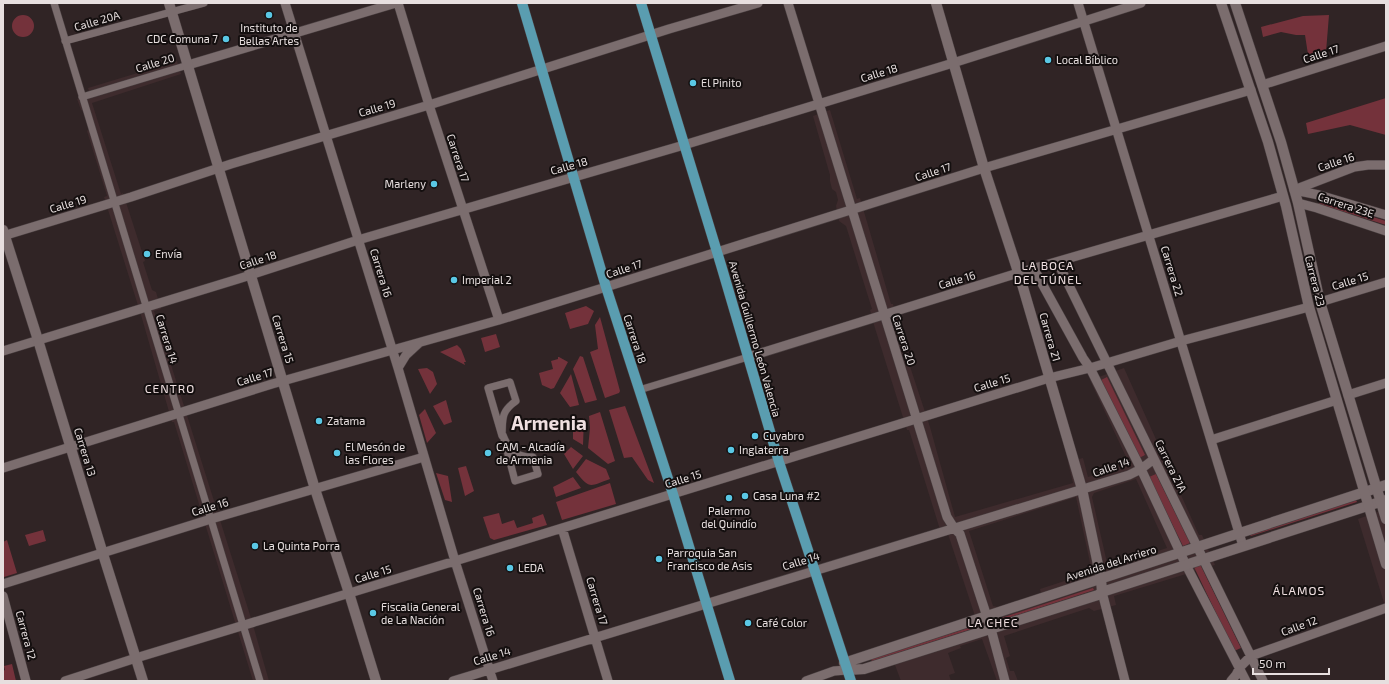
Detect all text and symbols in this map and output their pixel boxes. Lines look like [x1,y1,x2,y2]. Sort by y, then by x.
street label: Calle 20A [73,8,121,33]
marker: Instituto de Bellas Artes [264,10,274,20]
place label: Instituto de Bellas Artes [239,21,299,47]
place label: CDC Comuna 7 [147,32,218,45]
marker: CDC Comuna 7 [221,34,231,44]
street label: Calle 17 [1301,41,1341,65]
street label: Calle 20 [134,50,176,75]
place label: Local Bíblico [1056,53,1118,66]
marker: Local Bíblico [1043,55,1053,65]
street label: Calle 18 [859,61,899,84]
place label: El Pinito [701,76,741,89]
marker: El Pinito [688,78,698,88]
street label: Calle 19 [357,96,397,119]
street label: Carrera 17 [445,132,472,184]
street label: Calle 16 [1316,149,1356,174]
street label: Calle 18 [549,154,589,177]
street label: Calle 17 [913,159,953,183]
place label: Marleny [385,177,426,190]
marker: Marleny [429,179,439,189]
street label: Carrera 23E [1316,189,1376,220]
street label: Calle 19 [48,192,88,215]
street label: Carrera 22 [1159,244,1186,298]
place label: Envía [155,247,182,260]
street label: Calle 18 [238,247,278,272]
street label: Carrera 16 [368,247,395,299]
marker: Envía [142,249,152,259]
street label: Carrera 23 [1303,254,1328,308]
street label: Calle 17 [604,256,644,280]
district label: LA BOCA DEL TÚNEL [1014,258,1082,286]
street label: Avenida Guillermo León Valencia [727,259,784,418]
street label: Calle 16 [937,268,977,291]
street label: Calle 15 [1330,269,1370,292]
place label: Imperial 2 [462,273,512,286]
marker: Imperial 2 [449,275,459,285]
street label: Carrera 21 [1037,311,1064,363]
street label: Carrera 14 [154,313,181,365]
street label: Carrera 15 [270,313,297,365]
street label: Carrera 18 [621,313,650,365]
street label: Carrera 20 [890,313,919,367]
street label: Calle 17 [235,365,275,388]
street label: Calle 15 [972,371,1012,394]
district label: CENTRO [145,381,195,395]
district label: Armenia [511,411,587,434]
place label: Zatama [327,414,365,427]
marker: Zatama [314,416,324,426]
street label: Carrera 13 [72,426,99,478]
place label: Cuyabro [763,429,804,442]
marker: Cuyabro [750,431,760,441]
street label: Carrera 21A [1153,437,1190,494]
place label: El Mesón de las Flores [345,440,405,466]
place label: CAM - Alcadía de Armenia [496,440,565,466]
place label: Inglaterra [739,443,789,456]
marker: Inglaterra [726,445,736,455]
marker: El Mesón de las Flores [332,448,342,458]
marker: CAM - Alcadía de Armenia [483,448,493,458]
street label: Calle 14 [1091,454,1131,479]
street label: Calle 15 [663,467,703,490]
place label: Casa Luna #2 [753,489,820,502]
marker: Casa Luna #2 [740,491,750,501]
marker: Palermo del Quindío [724,493,734,503]
street label: Calle 16 [190,495,230,518]
place label: Palermo del Quindío [701,504,757,531]
place label: La Quinta Porra [263,539,340,553]
marker: La Quinta Porra [250,541,260,551]
street label: Avenida del Arriero [1064,542,1158,583]
place label: Parroquia San Francisco de Asis [667,546,753,572]
street label: Calle 14 [781,549,821,572]
marker: Parroquia San Francisco de Asis [654,554,664,564]
place label: LEDA [518,561,544,574]
street label: Calle 15 [353,562,393,585]
marker: LEDA [505,563,515,573]
street label: Carrera 17 [584,575,611,627]
district label: ÁLAMOS [1273,583,1325,597]
street label: Carrera 16 [471,586,498,638]
place label: Fiscalia General de La Nación [381,600,461,626]
marker: Fiscalia General de La Nación [368,608,378,618]
street label: Carrera 12 [14,609,39,661]
street label: Calle 12 [1279,613,1319,638]
district label: LA CHEC [967,615,1019,629]
place label: Café Color [756,616,808,629]
marker: Café Color [743,618,753,628]
street label: Calle 14 [472,644,512,667]
scale bar [1253,650,1329,676]
text: 50 m [1259,656,1286,670]

